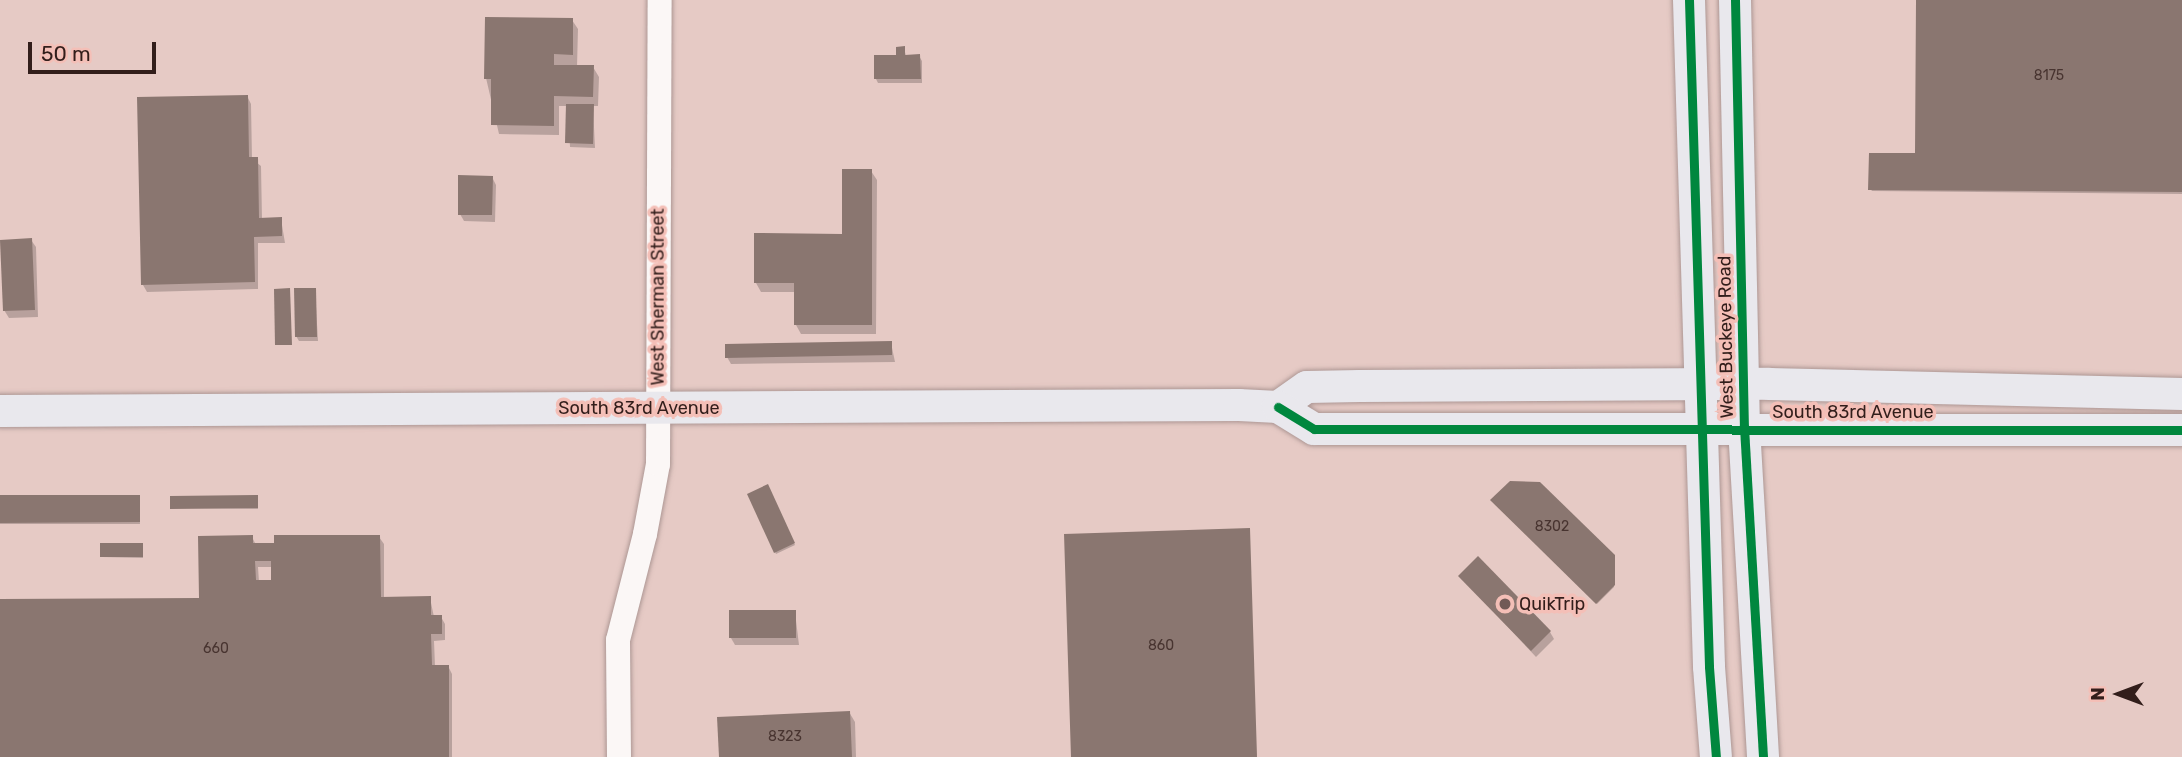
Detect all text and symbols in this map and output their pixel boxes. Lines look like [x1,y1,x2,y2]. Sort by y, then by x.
scale bar [32,28,159,72]
text: 50 m [41,41,91,66]
house number: 8175 [2034,68,2064,84]
street label: West Sherman Street [647,208,669,386]
street label: West Buckeye Road [1714,255,1738,419]
street label: South 83rd Avenue [558,397,720,419]
street label: South 83rd Avenue [1772,401,1934,423]
house number: 8302 [1535,519,1569,535]
place label: QuikTrip [1519,593,1585,615]
marker: QuikTrip [1497,596,1513,612]
house number: 860 [1148,638,1174,654]
house number: 660 [203,641,229,657]
north arrow [2084,659,2154,729]
text: N [2086,687,2109,701]
house number: 8323 [768,729,802,745]

